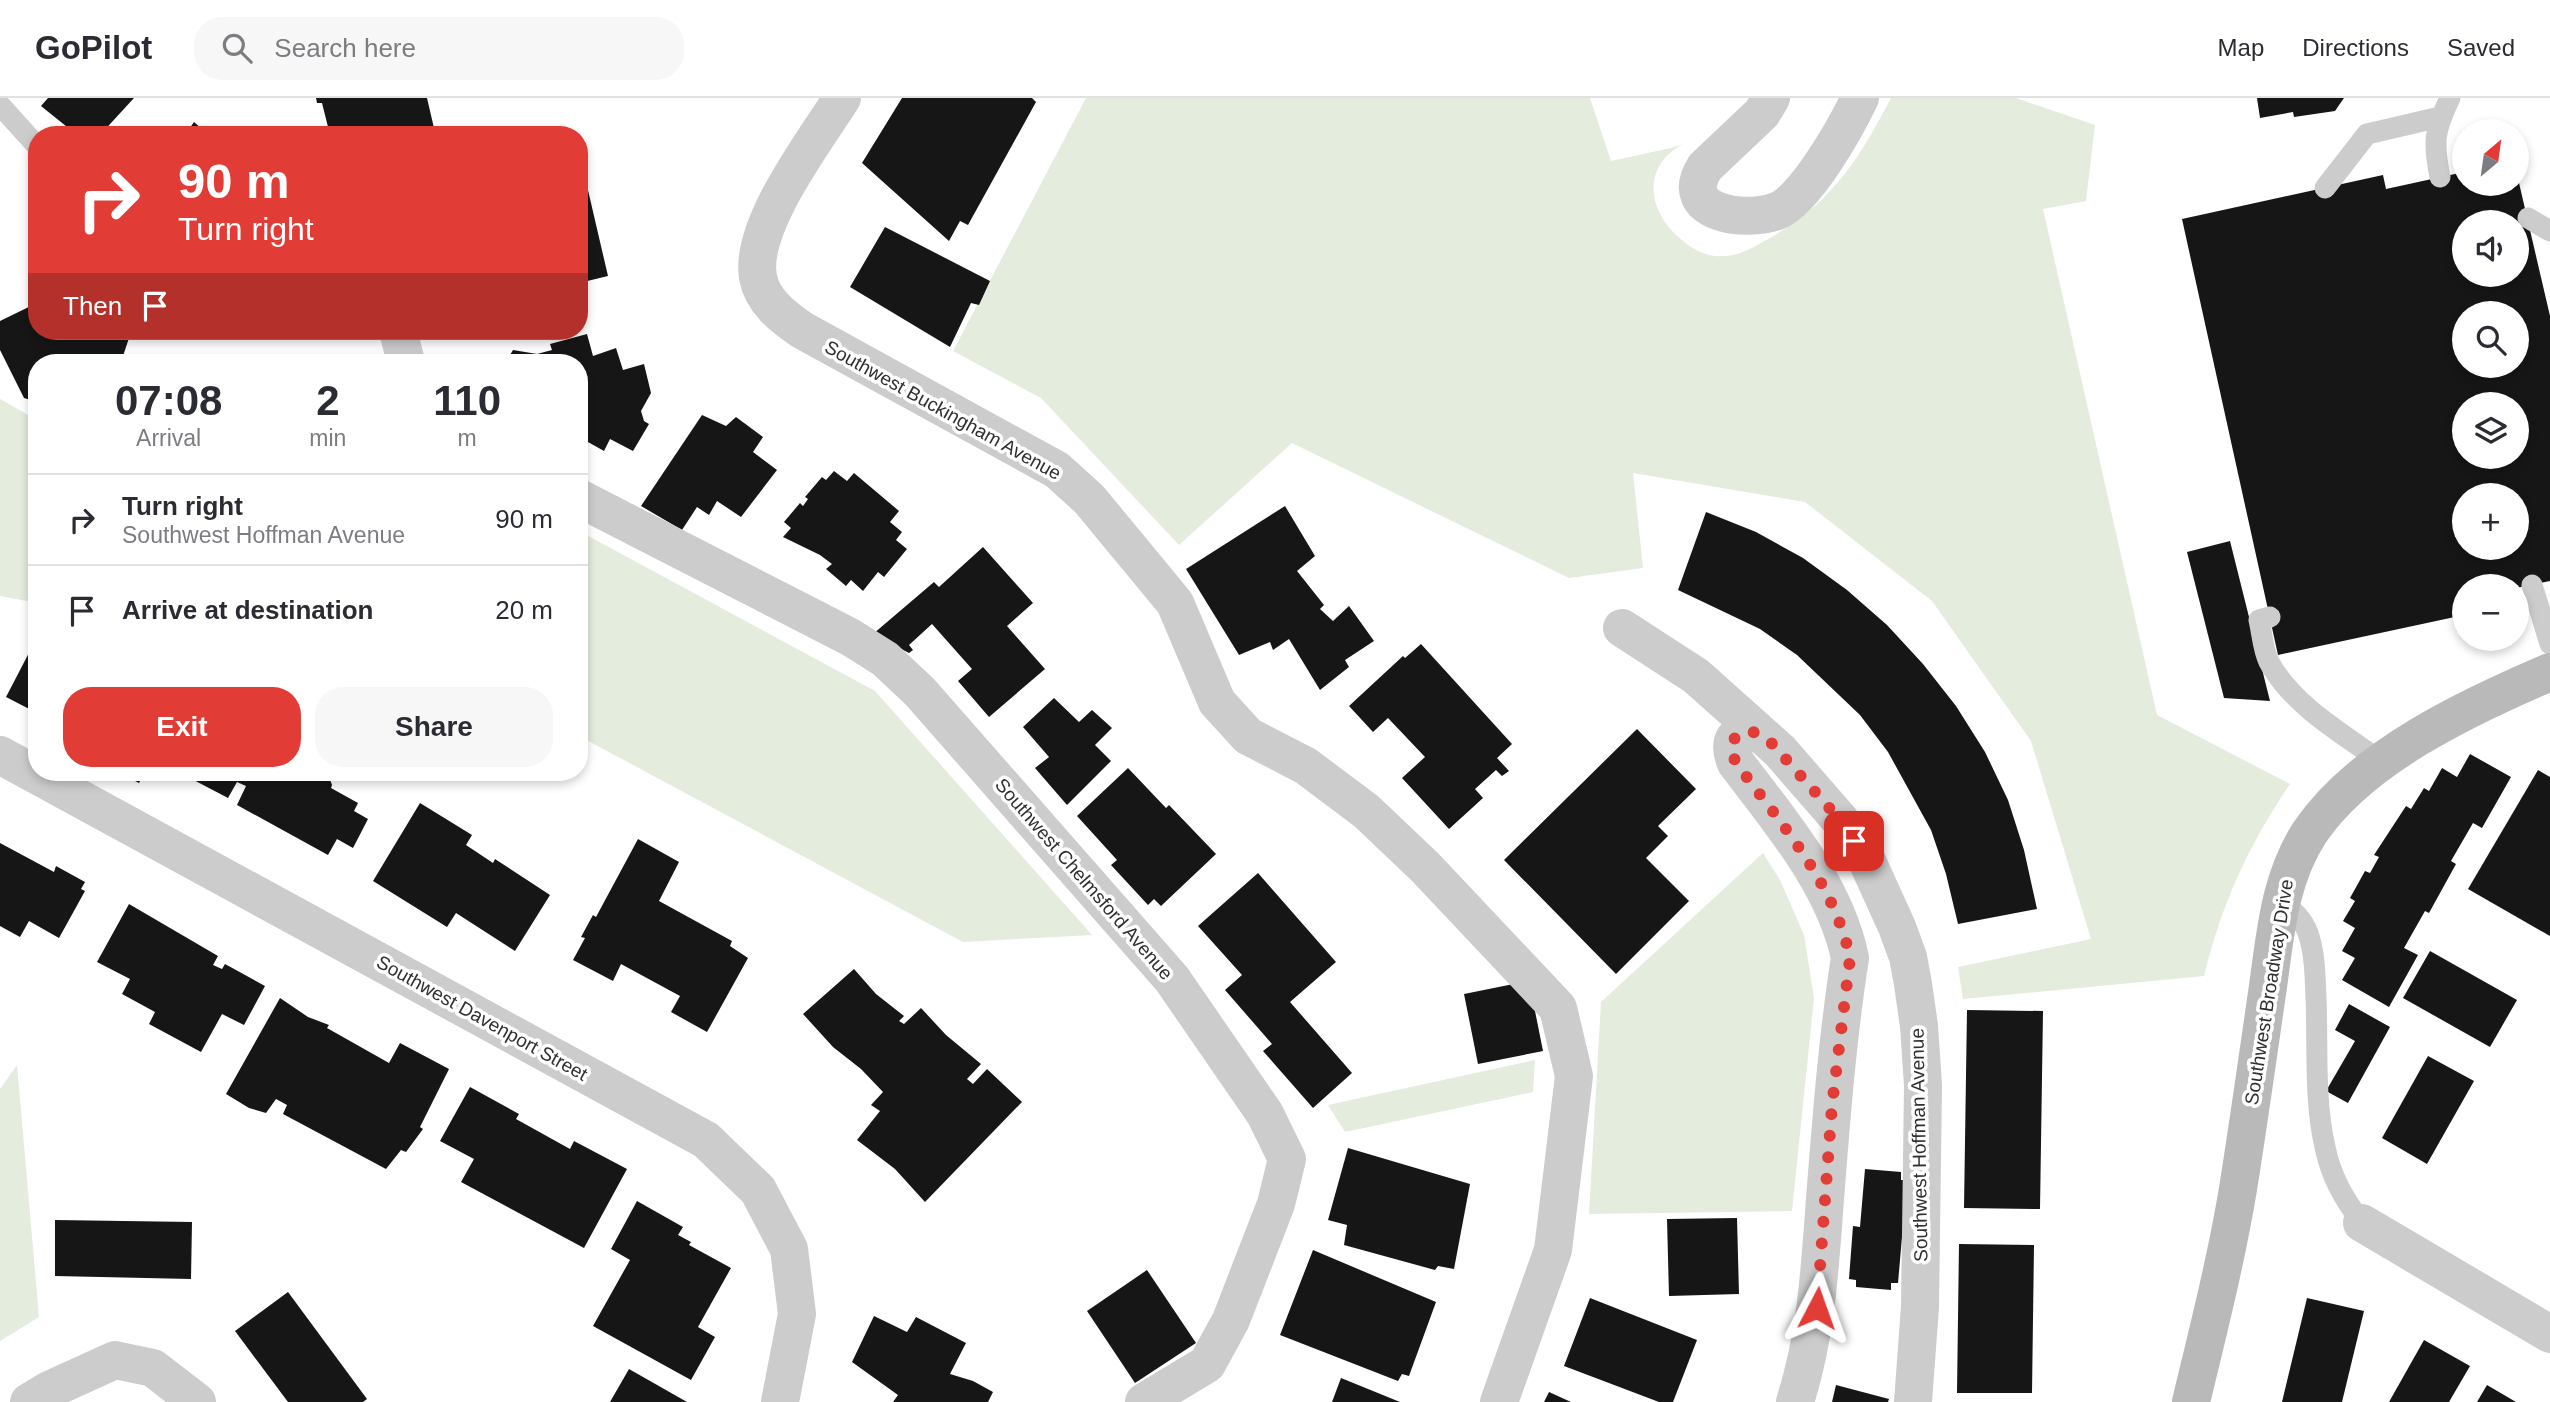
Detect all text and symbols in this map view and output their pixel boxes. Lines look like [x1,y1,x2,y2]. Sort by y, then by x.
search box [194,17,684,80]
text: GoPilot [35,29,152,66]
icon: search [218,29,256,67]
text: Search here [274,33,416,63]
text: Map [2218,34,2264,61]
text: Directions [2302,34,2409,61]
text: Saved [2447,34,2515,61]
north arrow [2452,119,2529,196]
map controls [2452,119,2529,651]
icon: right [63,154,154,245]
text: 90 m [178,154,290,208]
button: sound [2452,210,2529,287]
text: Turn right [178,211,314,247]
icon: arrive [136,287,174,325]
text: Then [63,291,122,321]
button: search [2452,301,2529,378]
street label: Southwest Buckingham Avenue [821,336,1065,484]
text: 07:08 [115,377,222,424]
text: 2 [316,377,340,424]
text: 110 [433,377,501,424]
button: layers [2452,392,2529,469]
text: Arrival [136,425,201,451]
text: min [309,425,346,451]
text: m [458,425,477,451]
button: + [2452,483,2529,560]
text: Turn right [122,491,243,521]
icon: right [63,501,101,539]
text: 90 m [495,504,553,534]
text: Southwest Hoffman Avenue [122,522,405,548]
button: − [2452,574,2529,651]
icon: arrive [63,592,101,630]
text: Arrive at destination [122,595,373,625]
text: 20 m [495,595,553,625]
button: Exit [63,687,301,767]
button: Share [315,687,553,767]
street label: Southwest Chelmsford Avenue [991,774,1177,984]
pin [1824,811,1884,871]
icon: arrive [1835,822,1873,860]
street label: Southwest Broadway Drive [2241,878,2297,1106]
street label: Southwest Davenport Street [373,951,592,1085]
street label: Southwest Hoffman Avenue [1906,1028,1932,1262]
position arrow [1780,1271,1854,1345]

